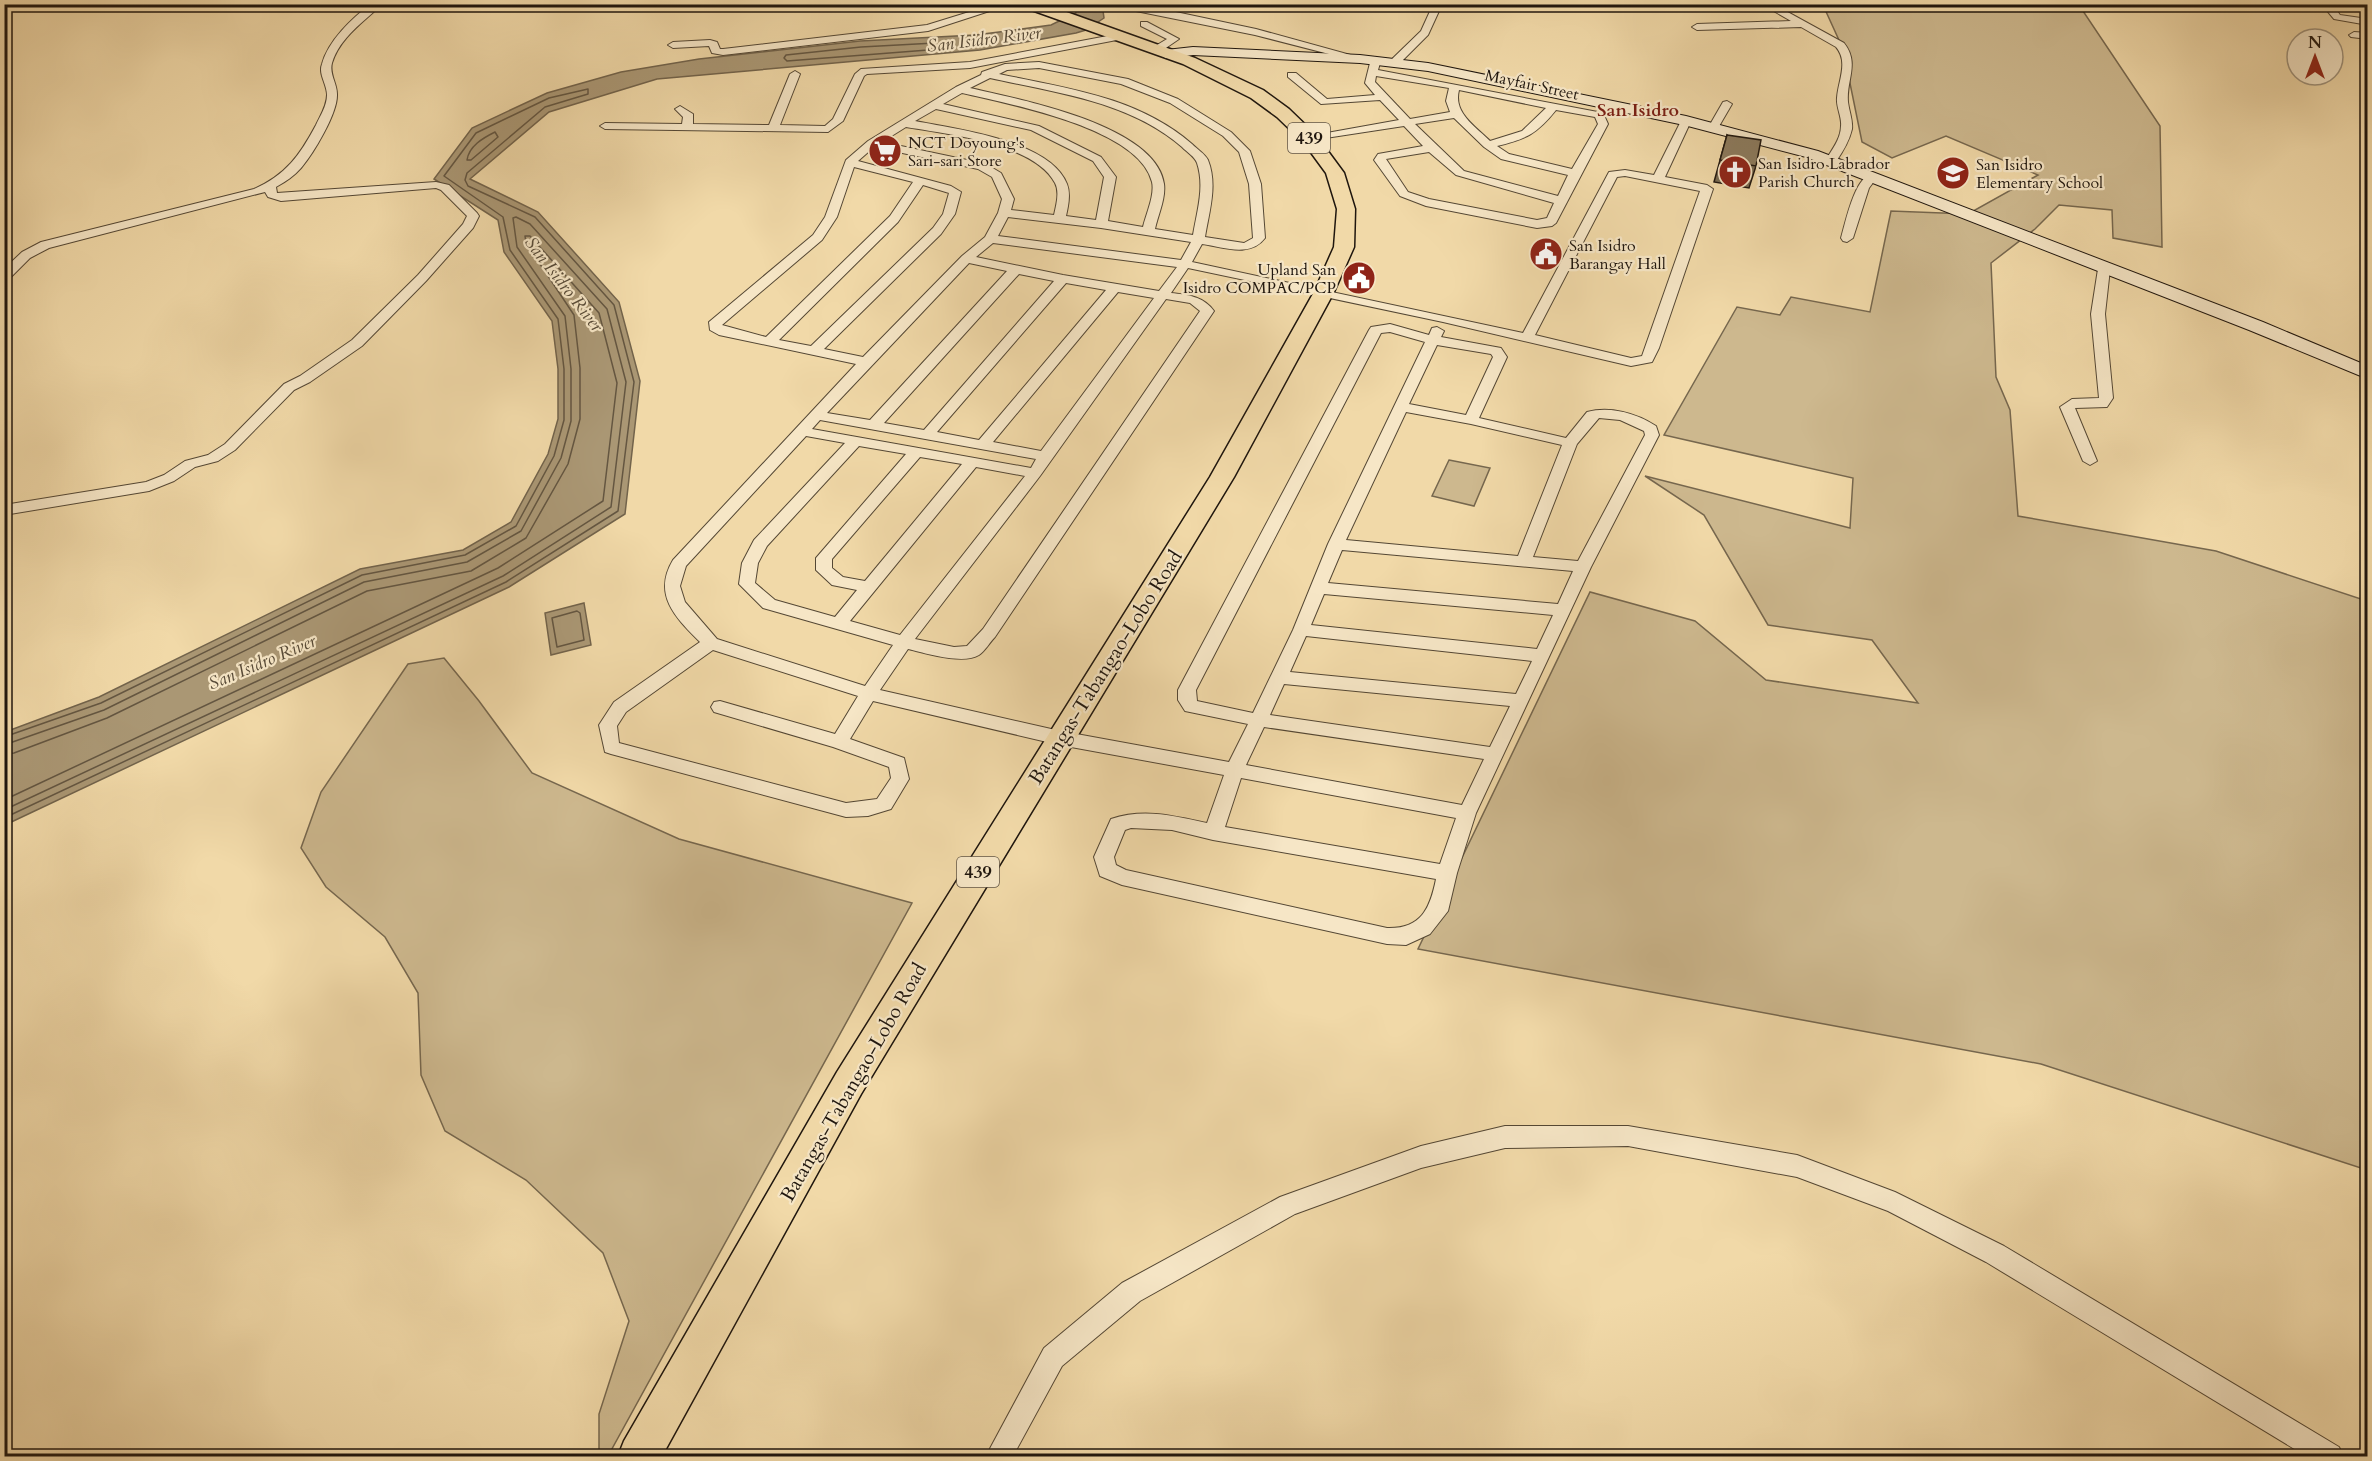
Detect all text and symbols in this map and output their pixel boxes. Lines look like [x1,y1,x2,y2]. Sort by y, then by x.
water label: San Isidro River [926,20,1044,59]
north arrow [2285,27,2345,87]
text: N [2308,32,2322,54]
street label: Mayfair Street [1483,64,1581,106]
district label: San Isidro [1597,98,1679,123]
road number: 439 [1288,123,1330,153]
place label: NCT Doyoung's Sari-sari Store [908,132,1025,172]
supermarket icon: NCT Doyoung's Sari-sari Store [867,133,903,169]
place label: San Isidro Labrador Parish Church [1758,153,1890,193]
church icon: San Isidro Labrador Parish Church [1717,154,1753,190]
place label: San Isidro Elementary School [1976,154,2103,194]
school or university icon: San Isidro Elementary School [1935,155,1971,191]
water label: San Isidro River [518,231,609,338]
place label: San Isidro Barangay Hall [1569,235,1666,275]
public building icon: San Isidro Barangay Hall [1528,236,1564,272]
place label: Upland San Isidro COMPAC/PCP [1183,259,1336,299]
public building icon: Upland San Isidro COMPAC/PCP [1341,260,1377,296]
street label: Batangas-Tabangao-Lobo Road [1022,545,1189,790]
water label: San Isidro River [204,628,321,696]
road number: 439 [957,857,999,887]
street label: Batangas-Tabangao-Lobo Road [774,958,933,1207]

